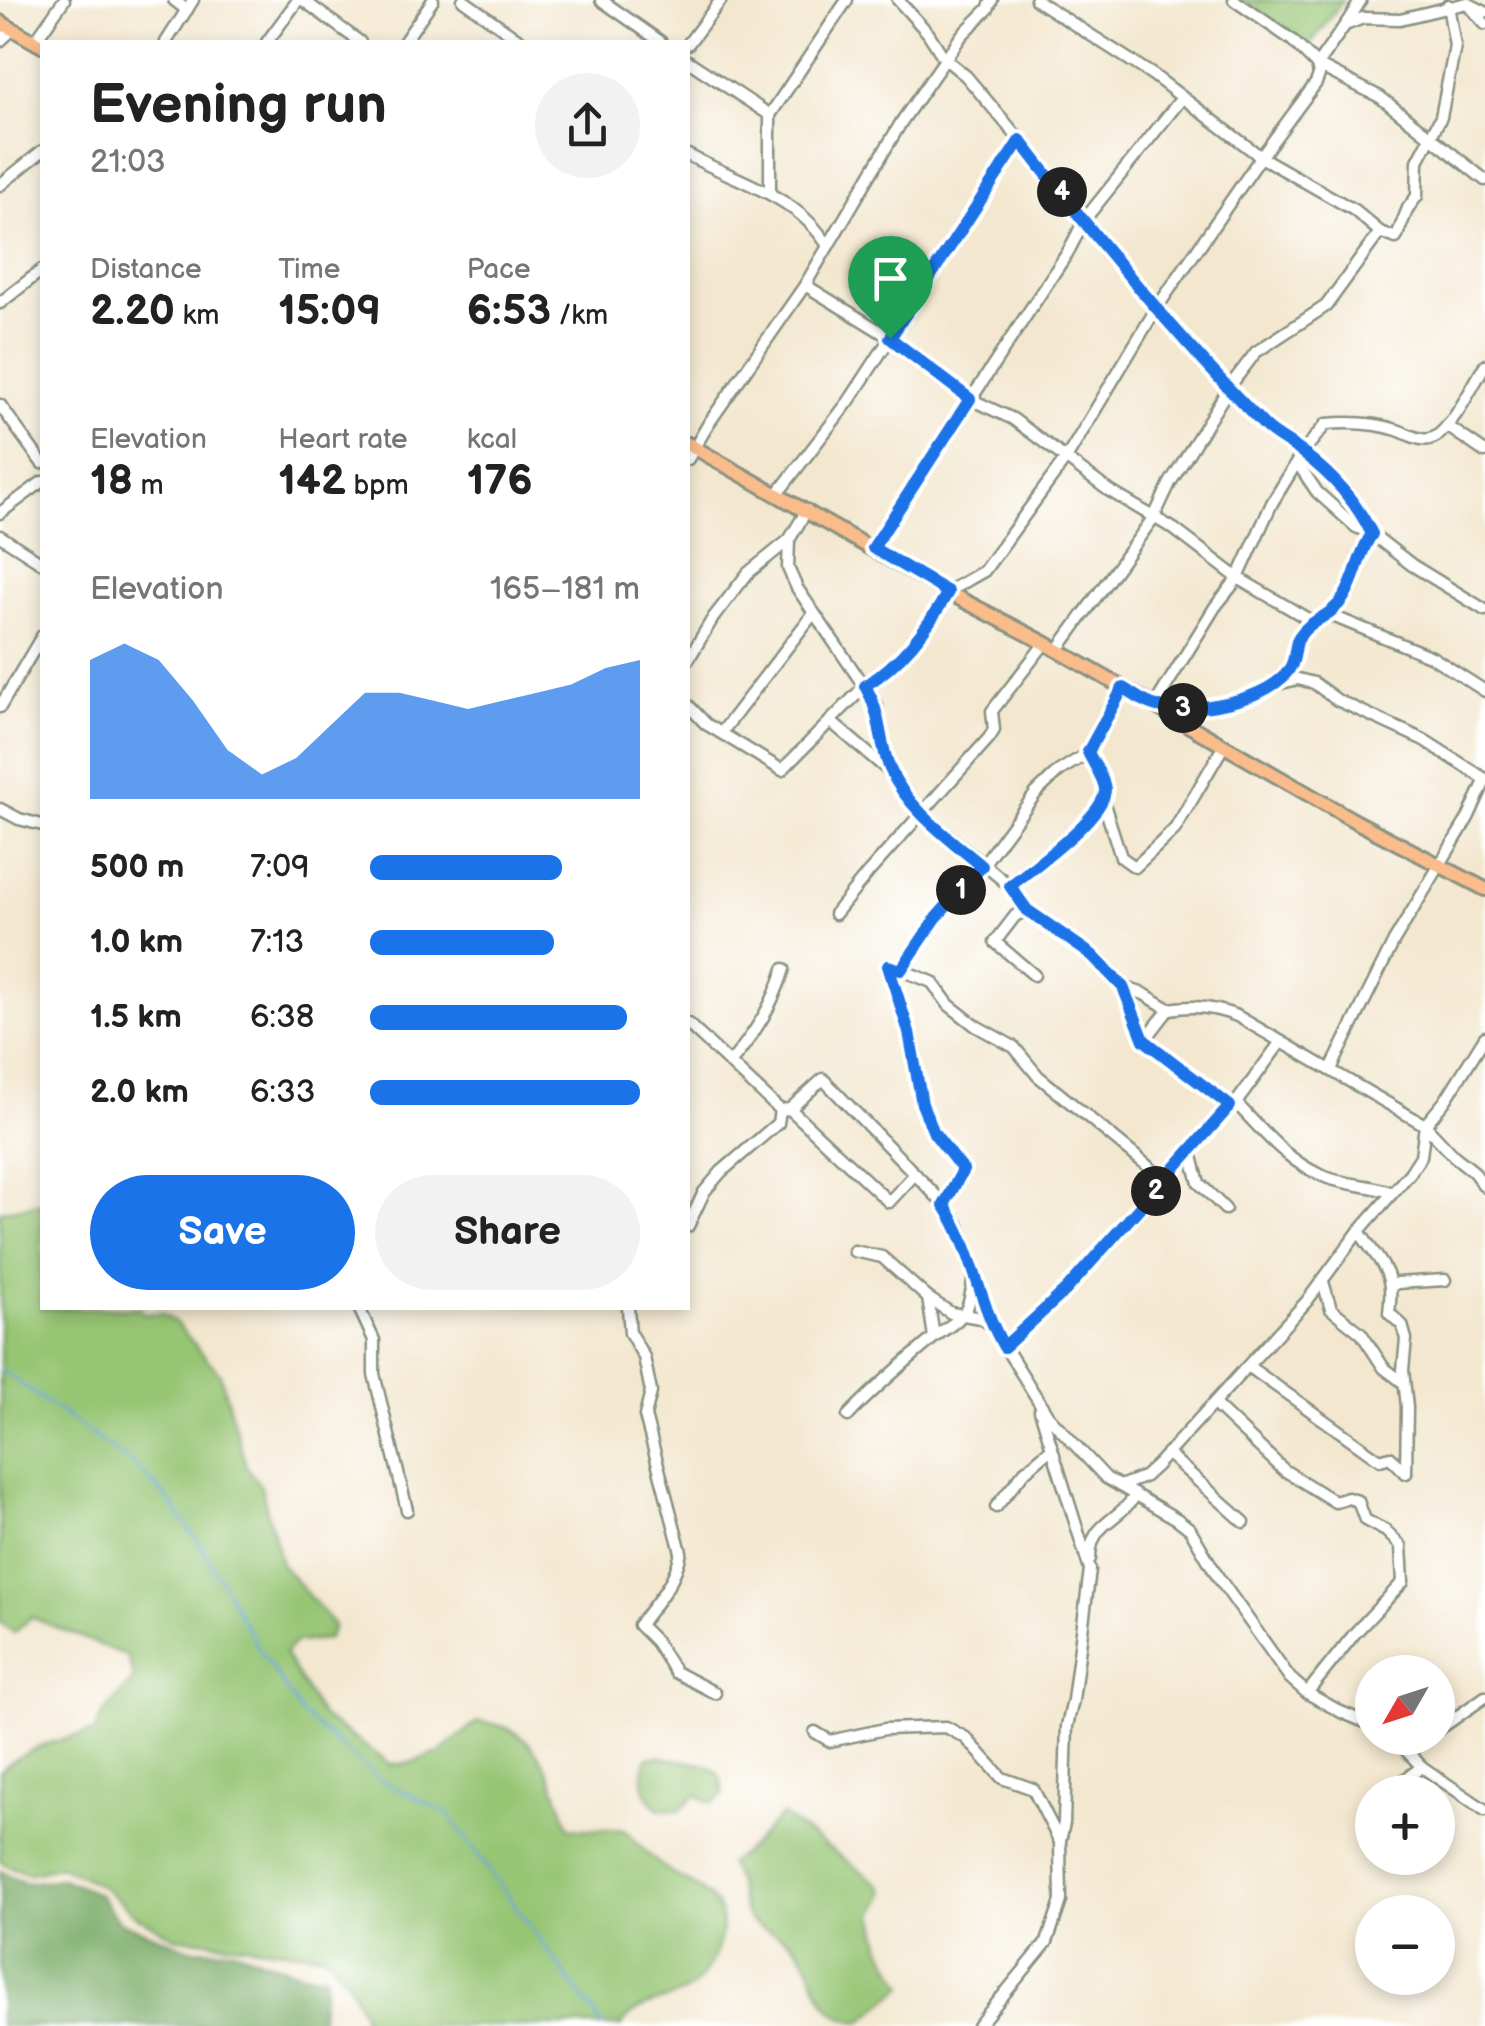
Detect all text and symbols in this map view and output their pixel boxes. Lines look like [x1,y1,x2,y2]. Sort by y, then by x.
text: Evening run [90,72,387,139]
button: share [535,73,640,178]
text: 21:03 [90,143,166,182]
pin: 4 [1037,167,1087,217]
text: 4 [1054,175,1070,208]
pin [848,236,933,339]
icon: arrive [863,251,918,306]
text: Distance [90,253,202,286]
text: Time [278,253,340,286]
text: Pace [467,253,531,286]
text: 2.20 [90,286,175,337]
text: 15:09 [278,286,381,337]
text: 6:53 [467,286,551,337]
text: km [175,299,219,332]
text: /km [551,299,608,332]
text: Elevation [90,423,207,456]
text: Heart rate [278,423,408,456]
text: kcal [467,423,517,456]
text: 18 [90,456,133,507]
text: 142 [278,456,346,507]
text: 176 [467,456,533,507]
text: m [133,469,164,502]
text: bpm [346,469,409,502]
text: Elevation [90,570,223,609]
text: 165–181 m [490,570,640,609]
pin: 3 [1158,683,1208,733]
text: 3 [1175,691,1191,724]
text: 500 m [90,848,184,887]
text: 7:09 [250,848,310,887]
pin: 1 [936,865,986,915]
text: 1 [955,873,967,906]
text: 1.0 km [90,923,183,962]
text: 7:13 [250,923,304,962]
text: 1.5 km [90,998,182,1037]
text: 6:38 [250,998,314,1037]
text: 2.0 km [90,1073,189,1112]
text: 6:33 [250,1073,315,1112]
pin: 2 [1131,1166,1181,1216]
text: 2 [1148,1174,1164,1207]
button: Save [90,1175,355,1290]
button: Share [375,1175,640,1290]
north arrow [1355,1655,1455,1755]
map controls [1355,1655,1455,1995]
button: + [1355,1775,1455,1875]
button: − [1355,1895,1455,1995]

